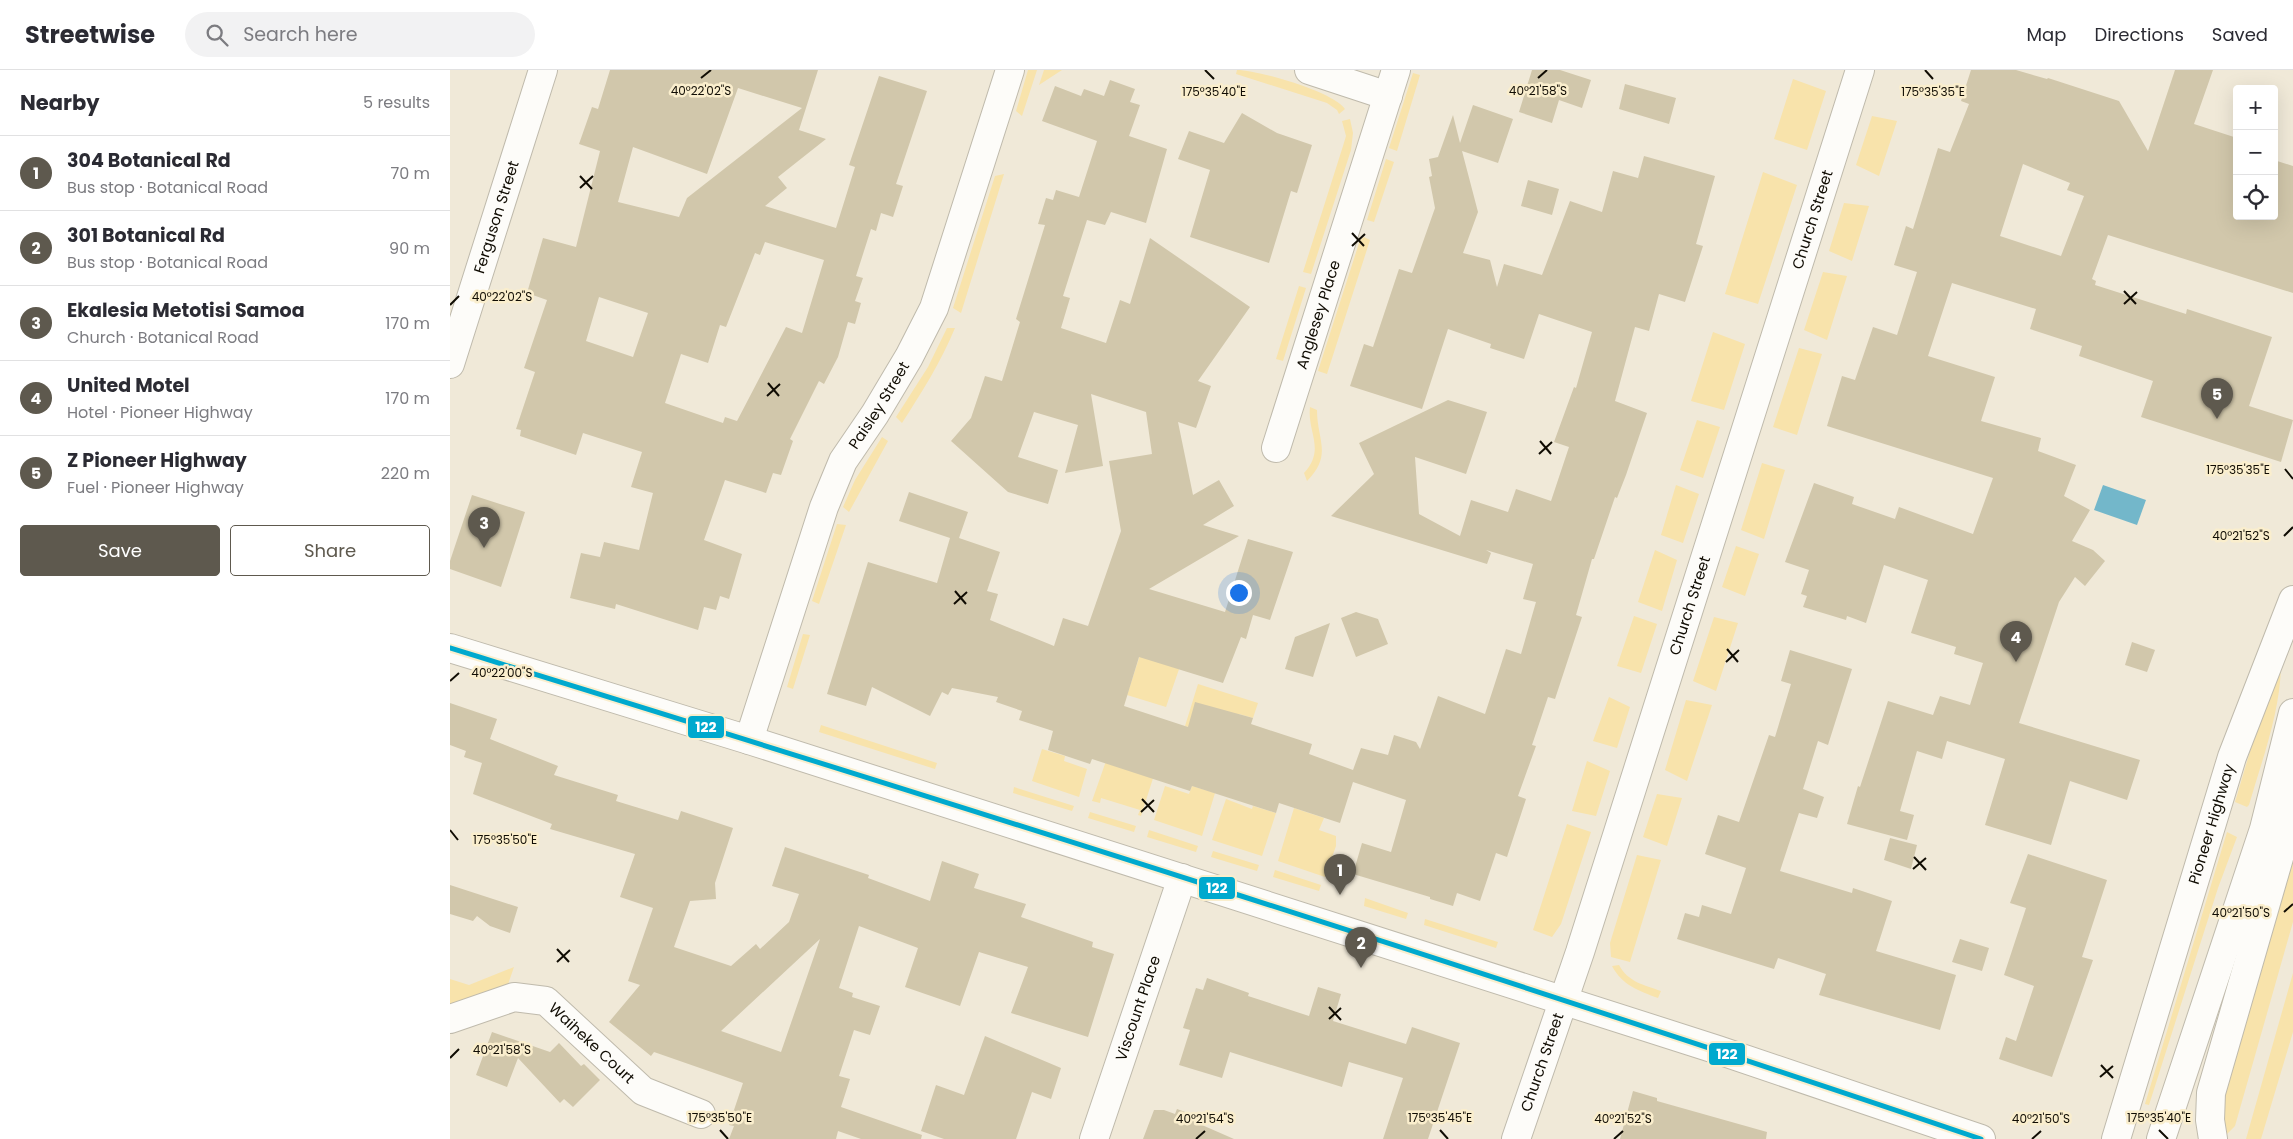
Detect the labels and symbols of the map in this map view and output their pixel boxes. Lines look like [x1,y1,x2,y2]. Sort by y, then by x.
text: 40°22'02"S [671,82,731,99]
text: 40°21'58"S [1509,82,1567,99]
text: 175°35'40"E [1182,83,1246,100]
text: 175°35'35"E [1901,83,1965,100]
street label: Ferguson Street [468,158,524,276]
street label: Church Street [1786,167,1838,272]
street label: Anglesey Place [1291,257,1345,372]
text: 40°22'02"S [472,288,532,305]
street label: Paisley Street [843,357,914,453]
pin: 5 [2201,378,2233,419]
text: 175°35'35"E [2206,461,2270,478]
pin: 3 [468,507,500,548]
text: 40°21'52"S [2212,527,2270,544]
street label: Church Street [1664,553,1715,658]
your location [1226,580,1252,606]
pin: 4 [2000,621,2032,662]
text: 40°22'00"S [471,664,533,681]
line badge: 122 [687,715,725,739]
text: 122 [695,717,717,737]
street label: Pioneer Highway [2183,761,2239,887]
text: 175°35'50"E [473,831,537,848]
pin: 1 [1324,854,1356,895]
line badge: 122 [1198,876,1236,900]
text: 122 [1206,878,1228,898]
text: 40°21'50"S [2212,904,2270,921]
pin: 2 [1345,927,1377,968]
street label: Viscount Place [1110,953,1165,1064]
street label: Waiheke Court [544,998,639,1088]
street label: Church Street [1515,1010,1568,1114]
text: 40°21'58"S [473,1041,531,1058]
line badge: 122 [1708,1042,1746,1066]
text: 122 [1716,1044,1738,1064]
text: 175°35'50"E [688,1109,752,1126]
text: 175°35'45"E [1408,1109,1472,1126]
text: 175°35'40"E [2127,1109,2191,1126]
text: 40°21'54"S [1176,1110,1234,1127]
text: 40°21'52"S [1594,1110,1652,1127]
text: 40°21'50"S [2012,1110,2070,1127]

